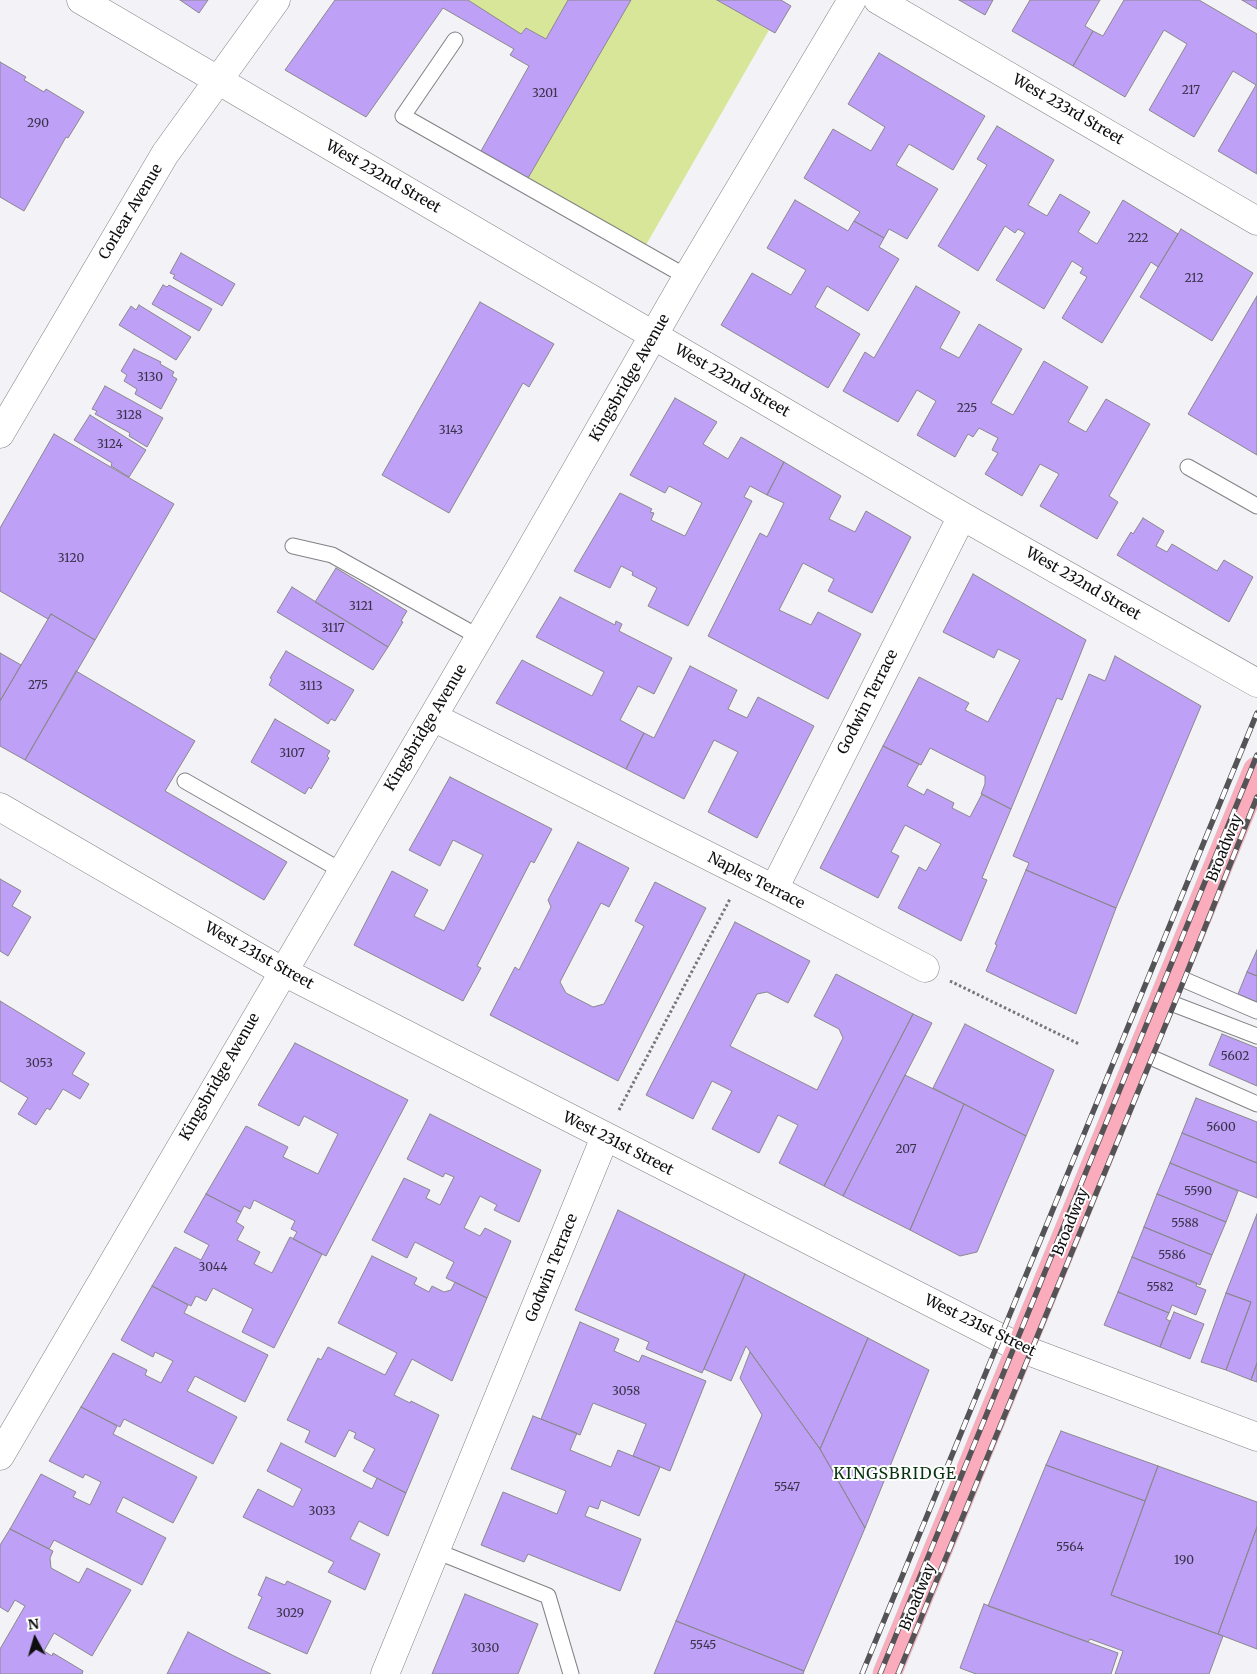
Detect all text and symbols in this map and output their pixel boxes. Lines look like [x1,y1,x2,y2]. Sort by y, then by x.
street label: West 233rd Street [1009,71,1127,149]
house number: 217 [1182,84,1200,98]
house number: 3201 [532,87,558,101]
house number: 290 [27,117,49,131]
street label: West 232nd Street [322,137,444,217]
street label: Corlear Avenue [95,161,167,263]
house number: 222 [1128,232,1148,246]
house number: 212 [1184,272,1204,286]
street label: Kingsbridge Avenue [586,311,674,445]
street label: West 232nd Street [671,341,793,421]
house number: 3130 [137,371,163,385]
house number: 225 [957,402,977,416]
house number: 3128 [116,409,142,423]
house number: 3143 [439,424,463,438]
house number: 3124 [97,438,123,452]
street label: West 232nd Street [1022,544,1144,624]
house number: 3120 [58,552,84,566]
house number: 3121 [349,600,373,614]
house number: 3117 [322,622,344,636]
street label: Godwin Terrace [834,647,902,757]
street label: Kingsbridge Avenue [381,662,471,794]
house number: 275 [28,679,48,693]
house number: 3113 [299,680,323,694]
house number: 3107 [279,747,305,761]
street label: Broadway [1203,811,1247,885]
street label: Naples Terrace [705,849,807,913]
street label: West 231st Street [201,919,317,993]
street label: Kingsbridge Avenue [176,1010,264,1144]
house number: 5602 [1221,1050,1249,1064]
house number: 3053 [25,1057,53,1071]
street label: West 231st Street [560,1108,676,1180]
house number: 5600 [1206,1121,1236,1135]
house number: 207 [895,1143,917,1157]
street label: Broadway [1049,1185,1093,1259]
house number: 5590 [1184,1185,1212,1199]
street label: Godwin Terrace [522,1211,582,1325]
house number: 5588 [1171,1217,1199,1231]
house number: 5586 [1158,1249,1186,1263]
house number: 3044 [198,1261,228,1275]
house number: 5582 [1146,1281,1174,1295]
street label: West 231st Street [921,1291,1039,1361]
house number: 3058 [612,1385,640,1399]
district label: KINGSBRIDGE [832,1464,958,1484]
house number: 5547 [774,1481,800,1495]
house number: 3033 [308,1505,336,1519]
house number: 5564 [1056,1541,1084,1555]
house number: 190 [1174,1554,1194,1568]
street label: Broadway [896,1560,940,1634]
house number: 3029 [276,1607,304,1621]
north arrow [10,1614,60,1664]
text: N [27,1615,40,1634]
house number: 5545 [690,1639,716,1653]
house number: 3030 [471,1642,499,1656]

